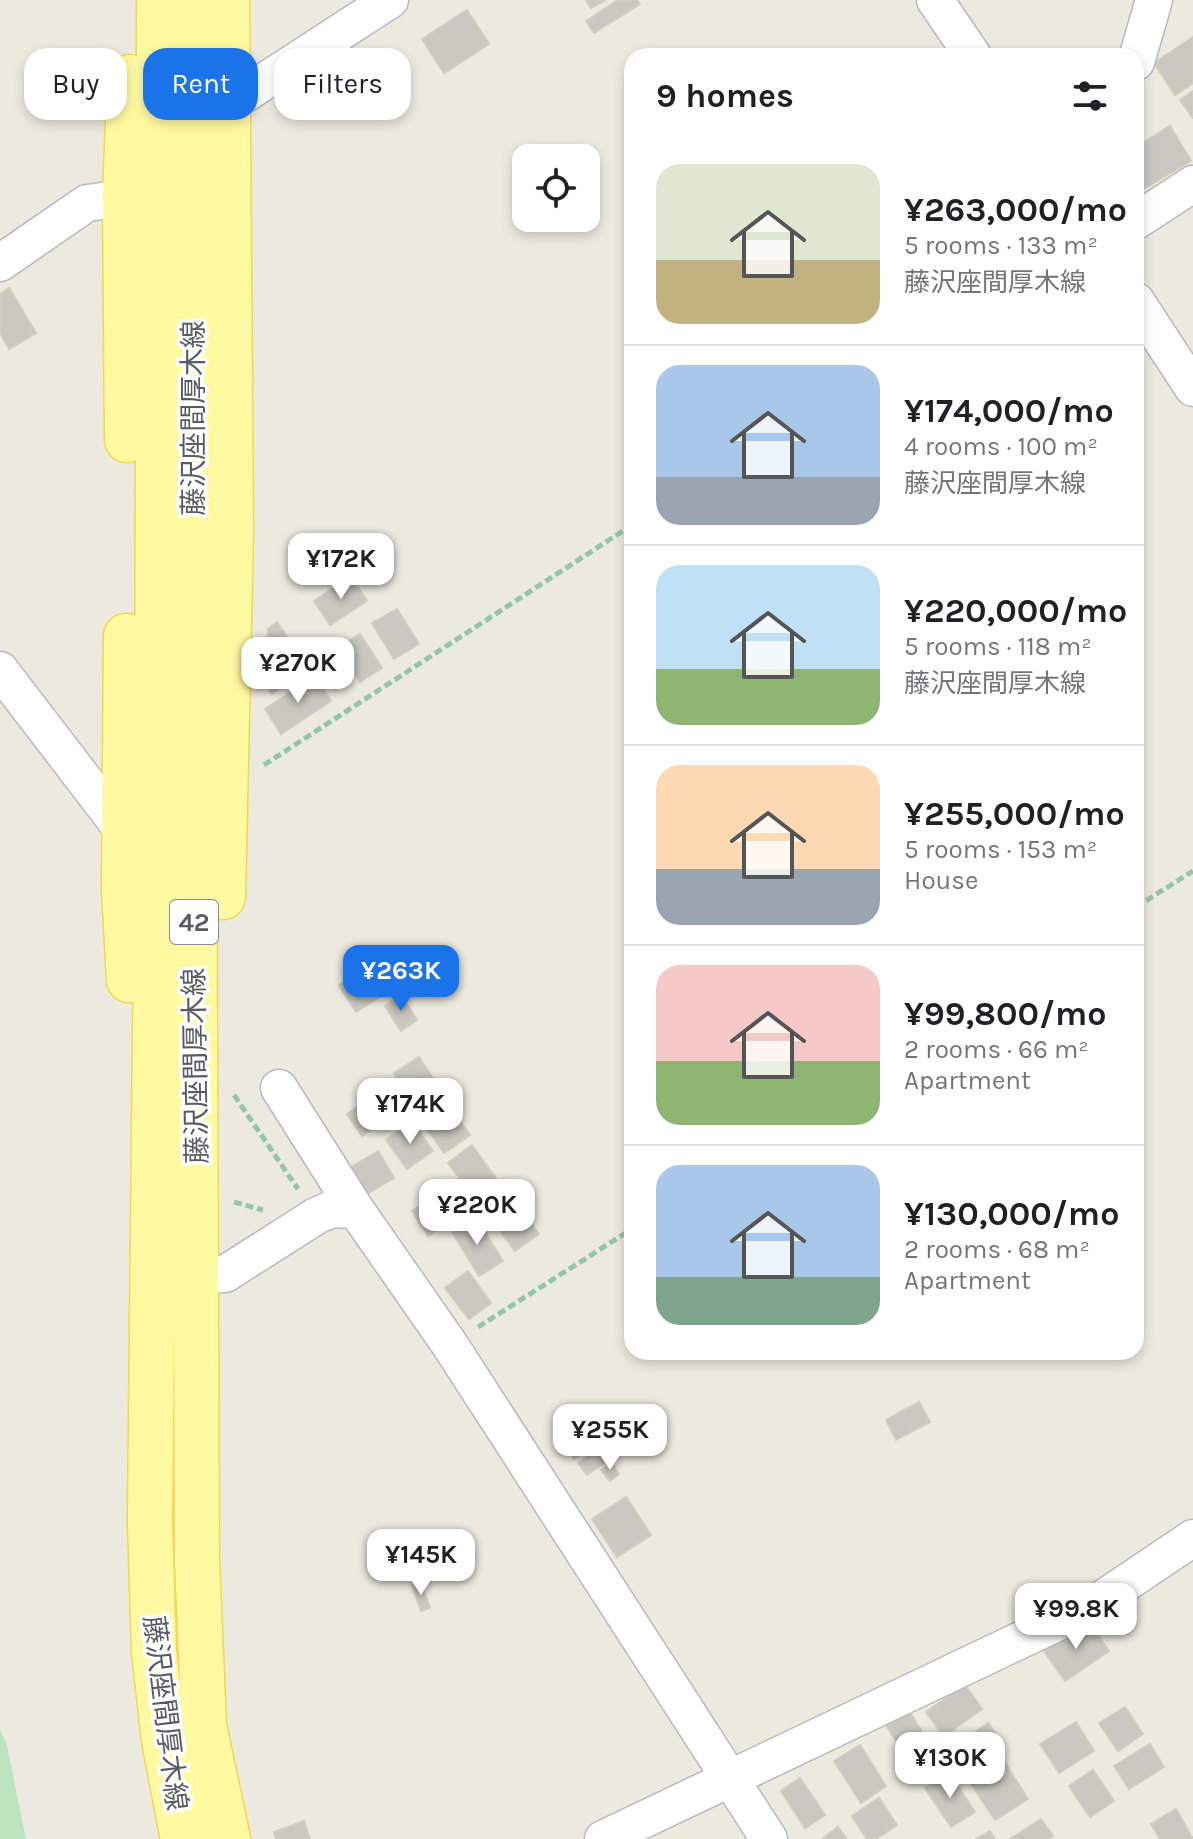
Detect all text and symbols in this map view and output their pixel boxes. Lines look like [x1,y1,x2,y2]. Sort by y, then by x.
chip: Buy [24,48,127,120]
chip: Rent [143,48,258,120]
chip: Filters [274,48,411,120]
icon: filters [1068,74,1112,118]
text: 9 homes [656,76,794,116]
map controls [512,144,600,232]
button: locate [512,144,600,232]
text: ¥263,000/mo [904,190,1127,230]
icon: home [720,196,816,292]
text: 5 rooms · 133 m² [904,230,1098,261]
text: 藤沢座間厚木線 [904,267,1086,298]
street label: 藤沢座間厚木線 [177,320,210,516]
text: ¥174,000/mo [904,391,1114,431]
icon: home [720,397,816,493]
text: 4 rooms · 100 m² [904,431,1098,462]
text: 藤沢座間厚木線 [904,468,1086,499]
pin: ¥172K [285,533,397,601]
text: ¥172K [306,543,376,574]
text: ¥220,000/mo [904,591,1127,631]
icon: home [720,597,816,693]
text: 5 rooms · 118 m² [904,631,1092,662]
pin: ¥270K [242,637,354,705]
text: ¥270K [259,647,337,678]
text: 藤沢座間厚木線 [904,668,1086,699]
text: ¥255,000/mo [904,794,1125,834]
icon: home [720,797,816,893]
text: 5 rooms · 153 m² [904,834,1097,865]
text: House [904,865,978,896]
road number: 42 [170,900,218,944]
pin: ¥263K [345,945,457,1013]
text: ¥263K [361,955,441,986]
street label: 藤沢座間厚木線 [177,968,214,1164]
text: ¥99,800/mo [904,994,1107,1034]
icon: home [720,997,816,1093]
text: 2 rooms · 66 m² [904,1034,1089,1065]
text: Apartment [904,1065,1031,1096]
pin: ¥174K [354,1078,466,1146]
text: ¥174K [375,1088,445,1119]
pin: ¥220K [421,1179,533,1247]
text: ¥220K [437,1189,517,1220]
text: ¥130,000/mo [904,1194,1119,1234]
icon: home [720,1197,816,1293]
text: 2 rooms · 68 m² [904,1234,1090,1265]
text: Apartment [904,1265,1031,1296]
pin: ¥255K [554,1404,666,1472]
text: ¥255K [571,1414,649,1445]
pin: ¥145K [365,1529,477,1597]
text: ¥145K [385,1539,457,1570]
pin: ¥99.8K [1011,1583,1141,1651]
text: ¥99.8K [1033,1593,1119,1624]
street label: 藤沢座間厚木線 [137,1614,194,1812]
pin: ¥130K [894,1732,1006,1800]
text: ¥130K [913,1742,987,1773]

